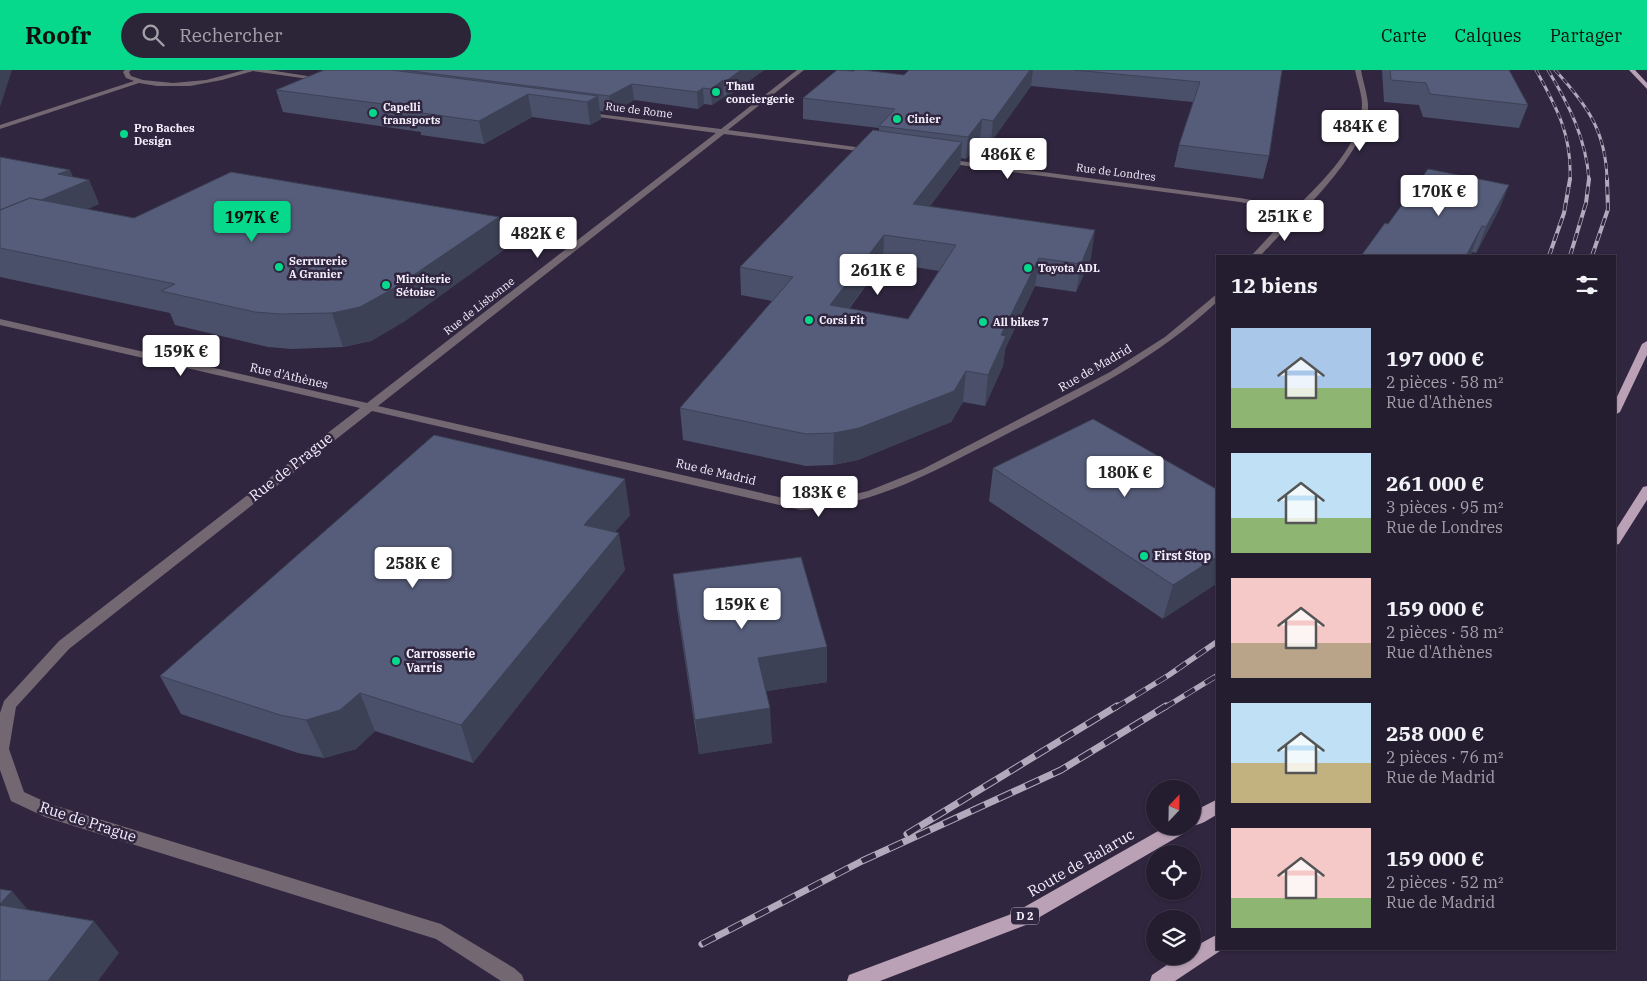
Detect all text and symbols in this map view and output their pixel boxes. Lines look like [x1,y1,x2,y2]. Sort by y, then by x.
search box [121,13,471,58]
text: Roofr [25,19,91,51]
icon: search [139,21,167,49]
text: Rechercher [179,23,283,47]
text: Carte [1381,24,1427,47]
text: Calques [1455,24,1522,47]
text: Partager [1550,24,1622,47]
place label: Thau conciergerie [726,79,794,106]
marker: Thau conciergerie [710,86,722,98]
street label: Rue de Rome [605,99,673,121]
place label: Capelli transports [383,100,441,127]
marker: Capelli transports [367,107,379,119]
pin: 484K € [1319,109,1401,152]
place label: Cinier [907,112,941,126]
marker: Cinier [891,113,903,125]
text: 484K € [1333,116,1387,136]
place label: Pro Baches Design [134,121,195,148]
marker: Pro Baches Design [118,128,130,140]
pin: 486K € [967,138,1049,180]
text: 486K € [981,144,1035,164]
street label: Rue de Londres [1075,160,1157,184]
pin: 170K € [1398,174,1480,217]
text: 170K € [1412,181,1466,201]
pin: 197K € [211,200,293,243]
pin: 251K € [1244,200,1326,242]
text: 251K € [1258,206,1312,226]
text: 197K € [225,207,279,227]
pin: 482K € [497,216,579,259]
text: 482K € [511,223,565,243]
place label: Serrurerie A Granier [289,254,347,281]
pin: 261K € [837,254,919,296]
text: 261K € [851,260,905,280]
marker: Serrurerie A Granier [273,261,285,273]
place label: Toyota ADL [1038,261,1100,275]
marker: Toyota ADL [1022,262,1034,274]
text: 12 biens [1231,271,1318,299]
icon: filters [1573,271,1601,299]
place label: Miroiterie Sétoise [396,272,451,299]
street label: Rue de Lisbonne [441,274,517,338]
marker: Miroiterie Sétoise [380,279,392,291]
place label: Corsi Fit [819,313,864,327]
marker: Corsi Fit [803,314,815,326]
place label: All bikes 7 [993,315,1049,329]
marker: All bikes 7 [977,316,989,328]
pin: 159K € [140,334,222,377]
text: 159K € [154,341,208,361]
street label: Rue de Madrid [1056,341,1134,395]
text: 197 000 € [1386,344,1484,372]
icon: home [1271,348,1331,408]
street label: Rue d'Athènes [248,359,330,392]
text: 2 pièces · 58 m² [1386,372,1504,392]
text: Rue d'Athènes [1386,392,1493,412]
street label: Rue de Prague [245,428,336,505]
street label: Rue de Madrid [675,455,758,488]
pin: 180K € [1084,456,1166,498]
text: 180K € [1098,462,1152,482]
text: 261 000 € [1386,469,1484,497]
icon: home [1271,473,1331,533]
pin: 183K € [778,476,860,518]
text: 183K € [792,482,846,502]
text: 3 pièces · 95 m² [1386,497,1504,517]
text: Rue de Londres [1386,517,1503,537]
pin: 258K € [372,546,454,589]
place label: First Stop [1154,548,1212,563]
marker: First Stop [1138,550,1150,562]
text: 258K € [386,553,440,573]
pin: 159K € [701,588,783,630]
text: 159K € [715,594,769,614]
text: 159 000 € [1386,594,1484,622]
icon: home [1271,598,1331,658]
text: 2 pièces · 58 m² [1386,622,1504,642]
text: Rue d'Athènes [1386,642,1493,662]
place label: Carrosserie Varris [406,646,475,675]
marker: Carrosserie Varris [390,655,402,667]
text: 258 000 € [1386,719,1484,747]
icon: home [1271,723,1331,783]
text: 2 pièces · 76 m² [1386,747,1504,767]
text: Rue de Madrid [1386,767,1495,787]
north arrow [1146,780,1201,835]
map controls [1146,780,1201,965]
street label: Rue de Prague [37,797,139,846]
street label: Route de Balaruc [1024,824,1138,901]
text: 159 000 € [1386,844,1484,872]
button: locate [1146,845,1201,900]
icon: home [1271,848,1331,908]
text: 2 pièces · 52 m² [1386,872,1504,892]
text: Rue de Madrid [1386,892,1495,912]
road number: D 2 [1011,908,1039,924]
button: layers [1146,910,1201,965]

